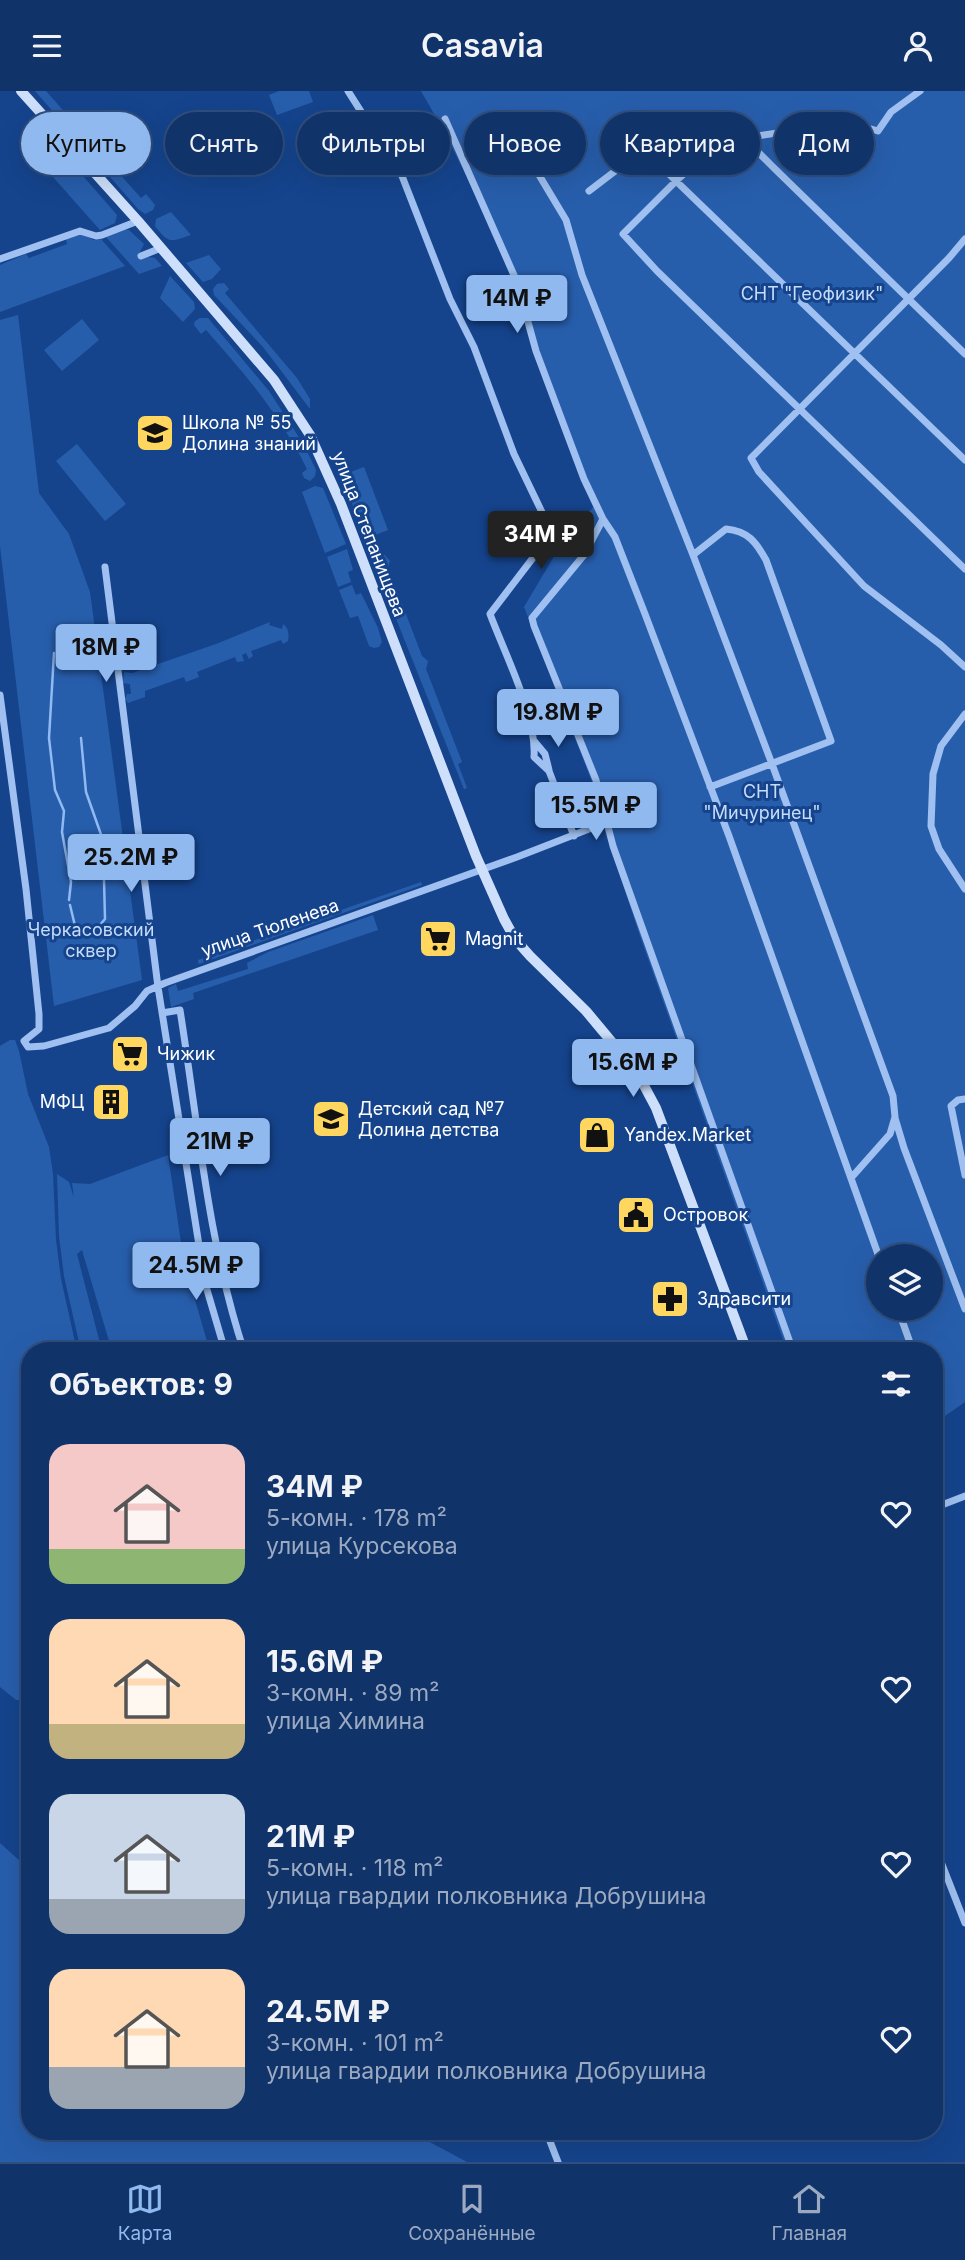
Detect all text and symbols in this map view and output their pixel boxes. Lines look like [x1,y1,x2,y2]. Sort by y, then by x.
text: Casavia [421,26,544,65]
icon: menu [28,27,66,65]
icon: person [899,27,937,65]
chip: Купить [21,112,151,175]
chip: Снять [165,112,283,175]
chip: Фильтры [297,112,450,175]
chip: Новое [464,112,586,175]
chip: Квартира [600,112,760,175]
chip: Дом [774,112,874,175]
pin: 14M ₽ [468,275,566,335]
park label: СНТ "Геофизик" [741,283,883,304]
text: 14M ₽ [482,284,552,312]
school or university icon: Школа № 55 Долина знаний [134,412,176,454]
place label: Школа № 55 Долина знаний [182,412,316,454]
street label: улица Степанищева [328,448,411,620]
pin: 34M ₽ [492,511,590,571]
text: 34M ₽ [504,520,578,548]
pin: 18M ₽ [57,625,155,684]
text: 18M ₽ [72,633,140,661]
pin: 19.8M ₽ [493,689,623,749]
text: 19.8M ₽ [513,698,603,726]
park label: СНТ "Мичуринец" [703,781,821,823]
pin: 15.5M ₽ [531,783,661,842]
text: 15.5M ₽ [551,791,641,819]
pin: 25.2M ₽ [66,835,196,894]
text: 25.2M ₽ [84,843,178,871]
street label: улица Тюленева [198,894,341,961]
supermarket icon: Magnit [417,918,459,960]
park label: Черкасовский сквер [28,919,154,961]
place label: Magnit [465,928,523,949]
supermarket icon: Чижик [109,1033,151,1075]
pin: 15.6M ₽ [568,1039,698,1099]
place label: Чижик [157,1043,215,1064]
text: 15.6M ₽ [588,1048,678,1076]
building icon: МФЦ [90,1081,132,1123]
place label: МФЦ [40,1091,84,1112]
school or university icon: Детский сад №7 Долина детства [310,1098,352,1140]
place label: Детский сад №7 Долина детства [358,1098,505,1140]
shop icon: Yandex.Market [576,1114,618,1156]
pin: 21M ₽ [171,1119,269,1178]
place label: Yandex.Market [624,1124,751,1145]
text: 21M ₽ [186,1127,254,1155]
public building icon: Островок [615,1194,657,1236]
place label: Островок [663,1204,748,1225]
pin: 24.5M ₽ [131,1243,261,1302]
map controls [866,1244,943,1321]
button: layers [866,1244,943,1321]
text: 24.5M ₽ [148,1251,244,1279]
pharmacy icon: Здравсити [649,1278,691,1320]
place label: Здравсити [697,1288,791,1309]
icon: filters [877,1365,915,1403]
text: Объектов: 9 [49,1366,233,1402]
text: 34M ₽ [266,1468,363,1504]
icon: home [105,1472,189,1556]
icon: heart [877,1495,915,1533]
text: 5-комн. · 178 m² [266,1504,447,1532]
text: улица Курсекова [266,1532,458,1560]
text: 15.6M ₽ [266,1643,383,1679]
icon: home [105,1647,189,1731]
icon: heart [877,1670,915,1708]
text: 3-комн. · 89 m² [266,1679,439,1707]
text: улица Химина [266,1707,425,1735]
text: 21M ₽ [266,1818,355,1854]
icon: home [105,1822,189,1906]
icon: heart [877,1845,915,1883]
text: 5-комн. · 118 m² [266,1854,444,1882]
text: улица гвардии полковника Добрушина [266,1882,707,1910]
text: 24.5M ₽ [266,1993,390,2029]
icon: home [105,1997,189,2081]
icon: heart [877,2020,915,2058]
text: 3-комн. · 101 m² [266,2029,444,2057]
text: улица гвардии полковника Добрушина [266,2057,707,2085]
tab: Карта [118,2180,172,2245]
tab: Сохранённые [408,2180,536,2245]
tab: Главная [771,2180,847,2245]

